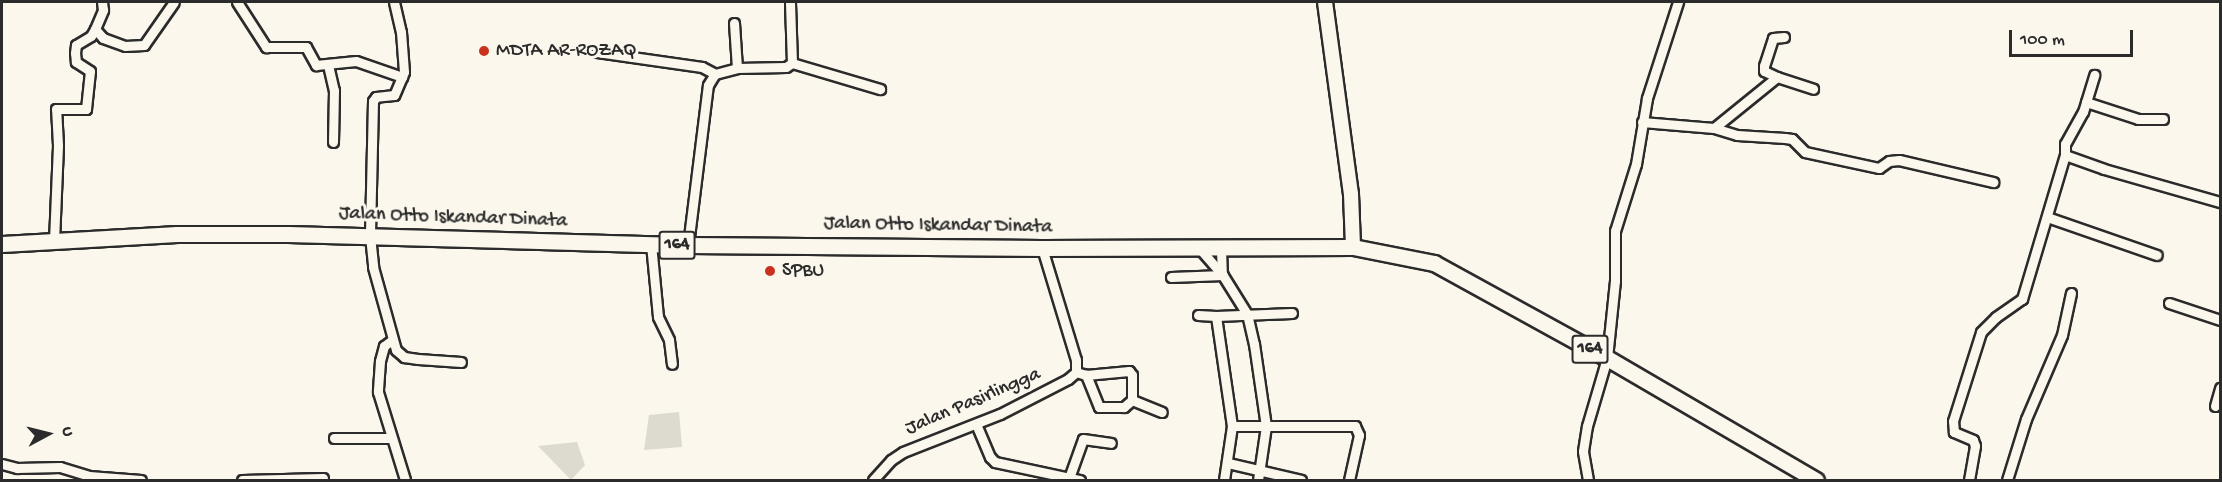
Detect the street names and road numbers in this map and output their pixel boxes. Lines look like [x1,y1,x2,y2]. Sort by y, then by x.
street label: Jalan Otto Iskandar Dinata [338,202,568,234]
street label: Jalan Otto Iskandar Dinata [824,212,1052,240]
road number: 164 [658,230,696,260]
road number: 164 [1570,334,1610,364]
street label: Jalan Pasirlingga [902,363,1044,441]

